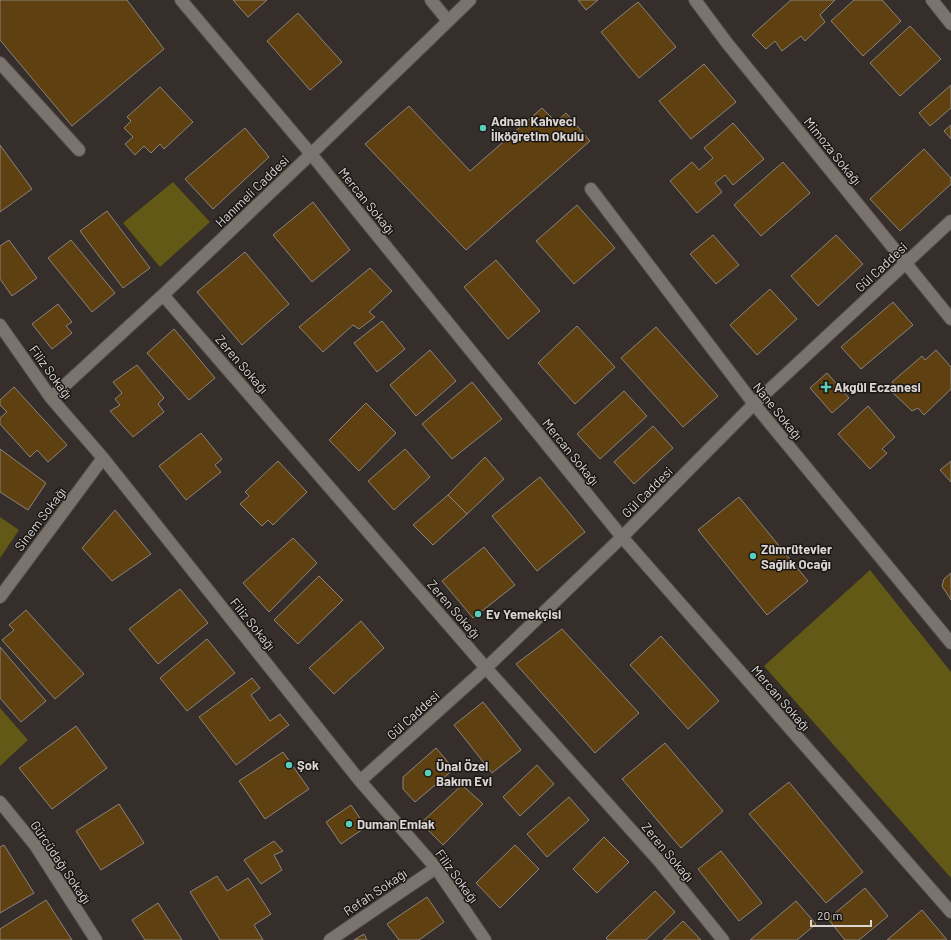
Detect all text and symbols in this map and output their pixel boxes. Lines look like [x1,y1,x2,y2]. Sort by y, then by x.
place label: Adnan Kahveci İlköğretim Okulu [491,113,584,144]
street label: Mimoza Sokağı [801,114,865,188]
marker: Adnan Kahveci İlköğretim Okulu [478,123,488,133]
street label: Hanımeli Caddesi [212,152,292,230]
street label: Mercan Sokağı [335,164,399,238]
street label: Gül Caddesi [852,239,910,295]
street label: Zeren Sokağı [212,331,272,397]
street label: Filiz Sokağı [26,342,76,402]
street label: Nane Sokağı [750,379,806,443]
place label: Akgül Eczanesi [834,379,921,395]
marker: Akgül Eczanesi [821,382,831,392]
street label: Mercan Sokağı [539,415,603,489]
street label: Gül Caddesi [618,463,676,521]
street label: Sinem Sokağı [11,484,69,554]
place label: Zümrütevler Sağlık Ocağı [761,541,832,572]
marker: Zümrütevler Sağlık Ocağı [748,551,758,561]
street label: Zeren Sokağı [424,576,484,642]
street label: Filiz Sokağı [227,595,279,653]
place label: Ev Yemekçisi [486,606,561,622]
marker: Ev Yemekçisi [473,609,483,619]
street label: Mercan Sokağı [748,662,814,734]
street label: Gül Caddesi [383,687,443,743]
place label: Şok [297,757,319,773]
place label: Ünal Özel Bakım Evi [436,758,492,789]
marker: Şok [284,760,294,770]
marker: Ünal Özel Bakım Evi [423,768,433,778]
place label: Duman Emlak [357,816,435,832]
street label: Gürcüdağı Sokağı [27,817,95,907]
marker: Duman Emlak [344,819,354,829]
street label: Zeren Sokağı [639,819,697,885]
street label: Filiz Sokağı [432,846,482,906]
street label: Refah Sokağı [340,865,410,919]
scale bar [811,902,871,928]
text: 20 m [817,908,843,922]

